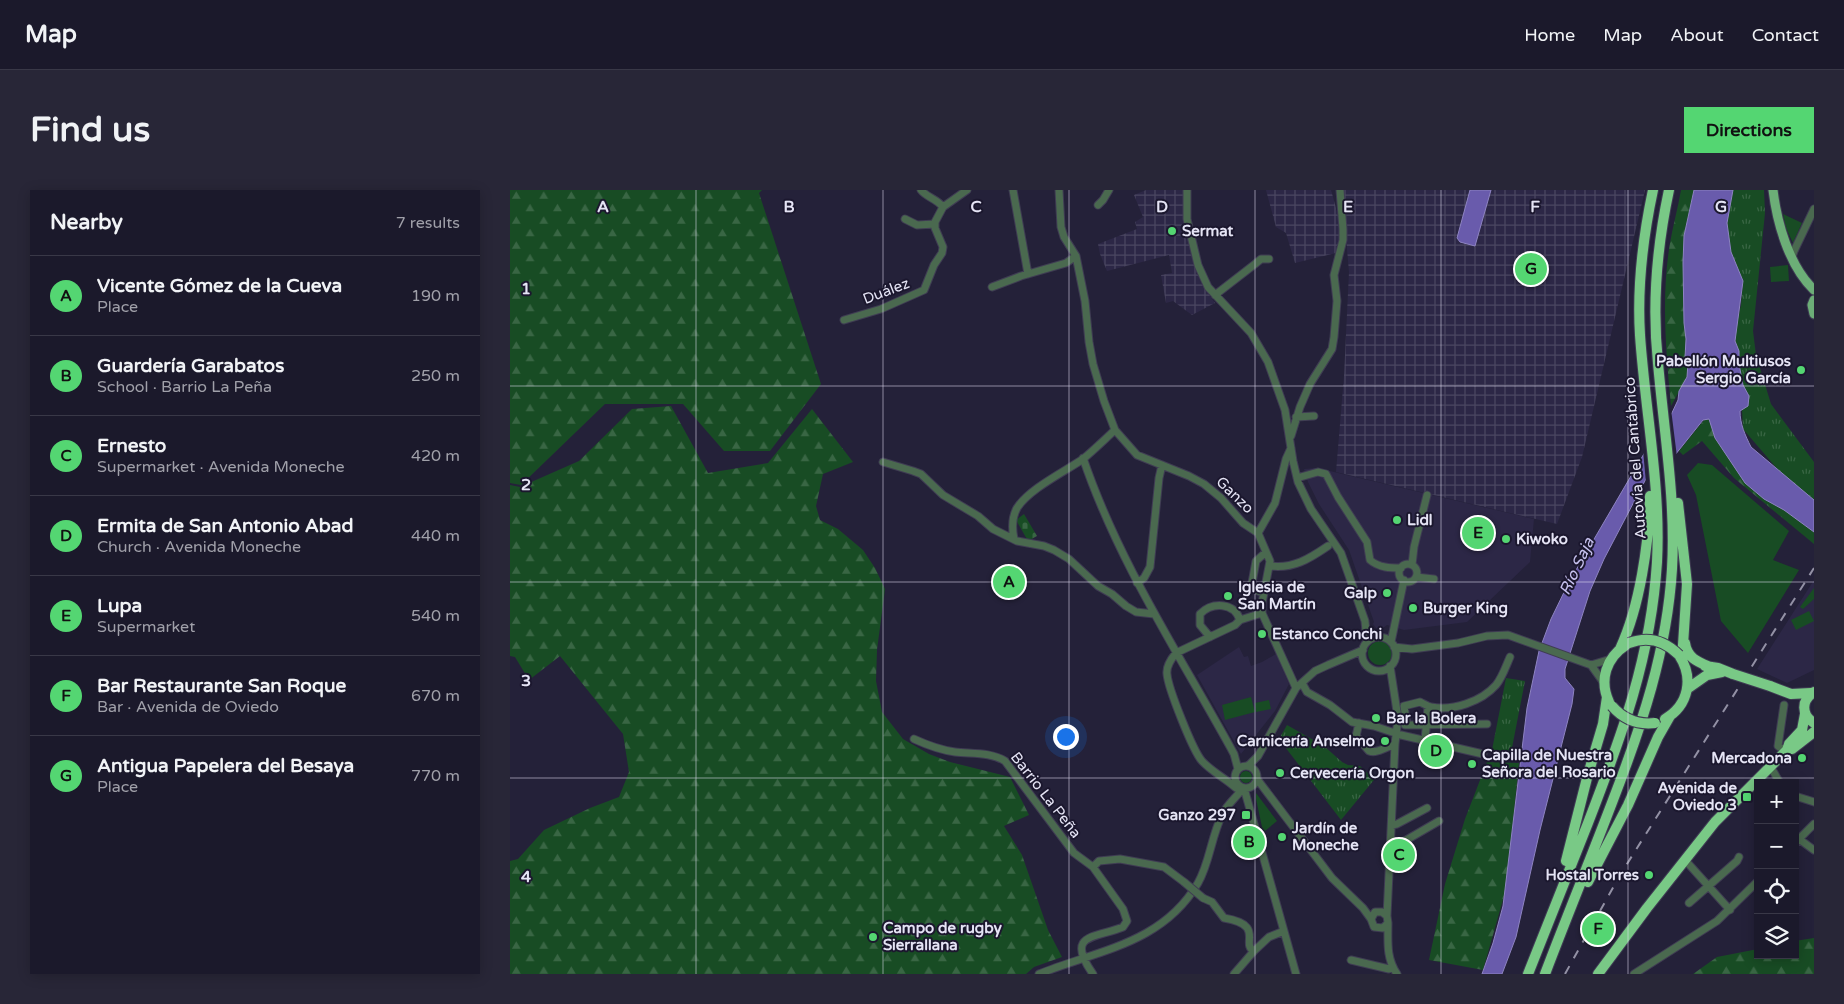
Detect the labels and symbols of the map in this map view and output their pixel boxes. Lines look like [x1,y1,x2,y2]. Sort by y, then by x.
text: A [597,197,609,217]
text: B [783,197,795,217]
text: C [970,197,982,217]
text: D [1156,197,1168,217]
text: E [1343,197,1353,217]
text: F [1530,197,1540,217]
text: G [1715,197,1727,217]
place label: Sermat [1182,222,1233,240]
marker: Sermat [1166,225,1178,237]
pin: G [1515,250,1547,288]
street label: Duález [860,274,912,308]
text: 1 [521,279,531,299]
place label: Pabellón Multiusos Sergio García [1656,352,1791,388]
marker: Pabellón Multiusos Sergio García [1795,364,1807,376]
street label: Autovía del Cantábrico [1620,376,1650,540]
street label: Ganzo [1212,473,1258,517]
text: 2 [521,475,531,495]
place label: Lidl [1407,511,1433,529]
marker: Lidl [1391,514,1403,526]
pin: E [1462,514,1494,552]
place label: Kiwoko [1516,530,1568,548]
marker: Kiwoko [1500,533,1512,545]
water label: Río Saja [1555,534,1599,598]
pin: A [993,563,1025,601]
place label: Iglesia de San Martín [1238,578,1316,613]
place label: Galp [1344,584,1378,603]
marker: Galp [1381,587,1393,599]
marker: Iglesia de San Martín [1222,590,1234,602]
place label: Burger King [1423,599,1508,618]
marker: Burger King [1407,602,1419,614]
place label: Estanco Conchi [1272,625,1382,643]
marker: Estanco Conchi [1256,628,1268,640]
text: 3 [521,671,531,691]
place label: Bar la Bolera [1386,709,1476,727]
marker: Bar la Bolera [1370,712,1382,724]
your location [1053,724,1079,750]
place label: Carnicería Anselmo [1237,732,1375,750]
pin: D [1420,732,1452,770]
marker: Carnicería Anselmo [1379,735,1391,747]
place label: Capilla de Nuestra Señora del Rosario [1482,746,1616,781]
street label: Barrio La Peña [1007,748,1085,842]
place label: Mercadona [1711,749,1792,767]
marker: Mercadona [1796,752,1808,764]
marker: Capilla de Nuestra Señora del Rosario [1466,758,1478,770]
place label: Cervecería Orgon [1290,764,1414,783]
marker: Cervecería Orgon [1274,767,1286,779]
place label: Avenida de Oviedo 3 [1657,779,1738,814]
marker: Avenida de Oviedo 3 [1741,791,1753,803]
place label: Ganzo 297 [1158,806,1236,824]
marker: Ganzo 297 [1240,809,1252,821]
place label: Jardín de Moneche [1291,819,1359,854]
pin: B [1233,823,1265,861]
marker: Jardín de Moneche [1276,831,1288,843]
pin: C [1383,836,1415,874]
place label: Hostal Torres [1546,866,1639,884]
text: 4 [521,867,531,887]
marker: Hostal Torres [1643,869,1655,881]
pin: F [1582,910,1614,948]
place label: Campo de rugby Sierrallana [883,919,1002,954]
marker: Campo de rugby Sierrallana [867,931,879,943]

